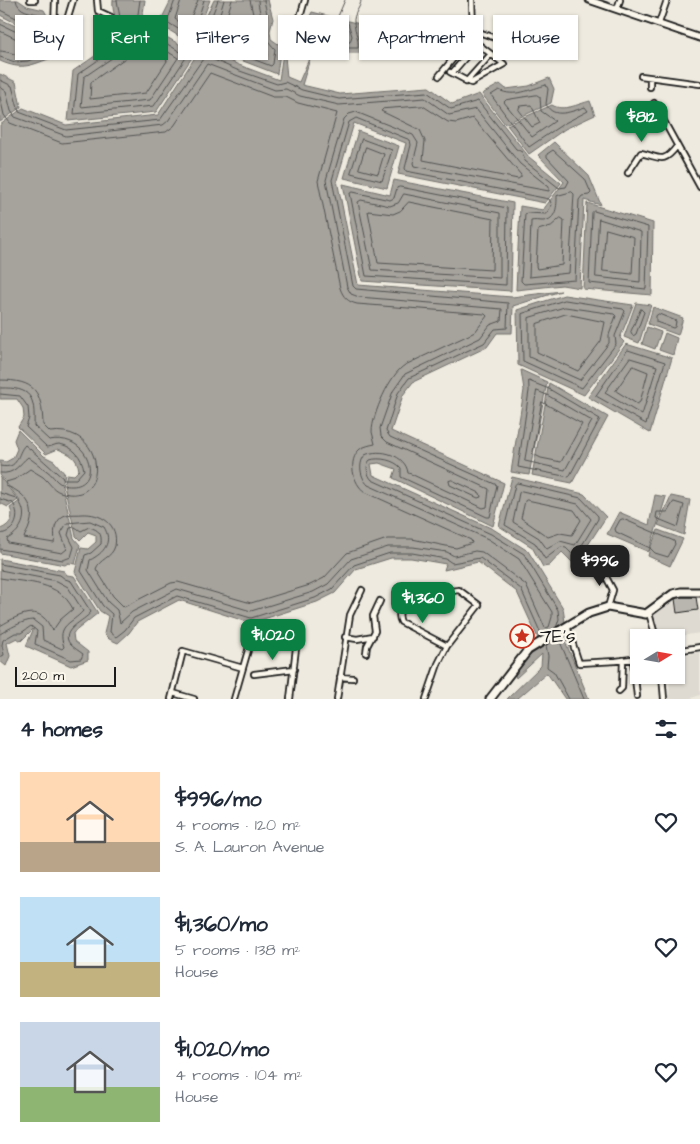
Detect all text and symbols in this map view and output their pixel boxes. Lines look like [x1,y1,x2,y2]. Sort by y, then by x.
chip: Buy [15,15,83,60]
chip: Rent [93,15,168,60]
chip: Filters [178,15,268,60]
chip: New [278,15,349,60]
chip: Apartment [359,15,483,60]
chip: House [493,15,578,60]
pin: $812 [612,100,672,143]
text: $812 [627,106,657,128]
pin: $996 [570,544,630,587]
text: $996 [581,550,619,572]
pin: $1,360 [382,582,464,624]
text: $1,360 [402,587,444,609]
pin: $1,020 [232,618,314,661]
place icon: 7E's [509,623,535,649]
place label: 7E's [540,623,576,650]
text: $1,020 [251,624,295,646]
north arrow [630,629,685,684]
map controls [630,629,685,684]
scale bar [15,664,116,687]
text: 200 m [22,666,64,686]
text: 4 homes [20,715,103,744]
icon: filters [652,715,680,743]
text: $996/mo [175,785,261,814]
icon: home [60,792,120,852]
icon: heart [652,808,680,836]
text: 4 rooms · 120 m² [175,814,301,836]
text: S. A. Lauron Avenue [175,836,324,858]
text: $1,360/mo [175,910,268,939]
icon: home [60,917,120,977]
icon: heart [652,933,680,961]
text: 5 rooms · 138 m² [175,939,301,961]
text: House [175,961,219,983]
text: $1,020/mo [175,1035,269,1064]
icon: home [60,1042,120,1102]
icon: heart [652,1058,680,1086]
text: 4 rooms · 104 m² [175,1064,303,1086]
text: House [175,1086,219,1108]

